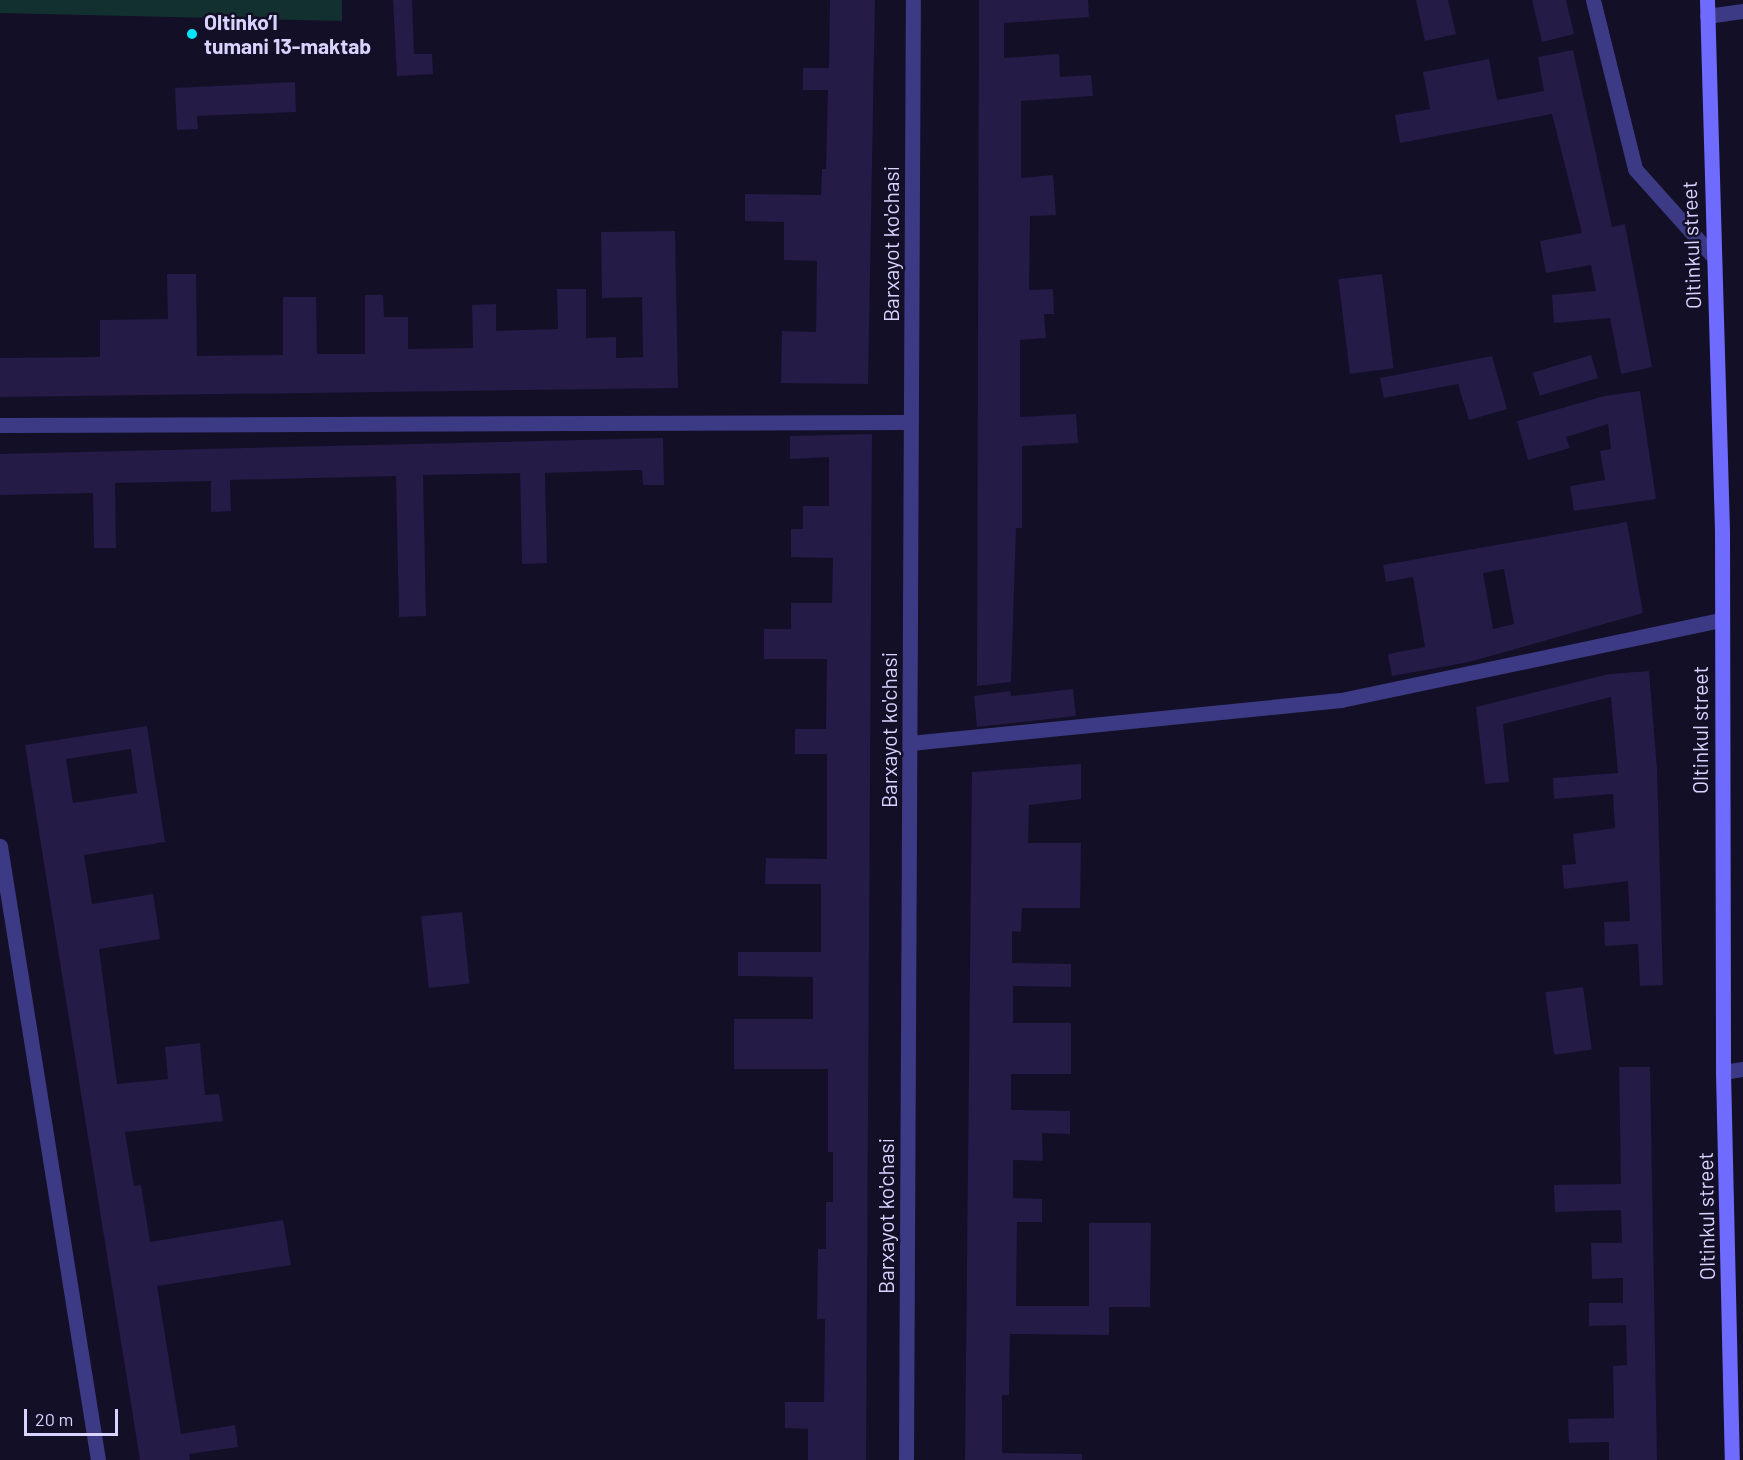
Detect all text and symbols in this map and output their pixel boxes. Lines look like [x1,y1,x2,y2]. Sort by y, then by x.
place label: Oltinko’l tumani 13-maktab [204,9,371,59]
marker: Oltinko’l tumani 13-maktab [185,27,199,41]
street label: Barxayot ko'chasi [878,166,904,322]
street label: Oltinkul street [1676,181,1706,309]
street label: Barxayot ko'chasi [876,652,902,808]
street label: Oltinkul street [1687,666,1713,794]
street label: Barxayot ko'chasi [873,1138,899,1294]
street label: Oltinkul street [1692,1152,1720,1280]
scale bar [27,1397,122,1435]
text: 20 m [35,1408,73,1430]

